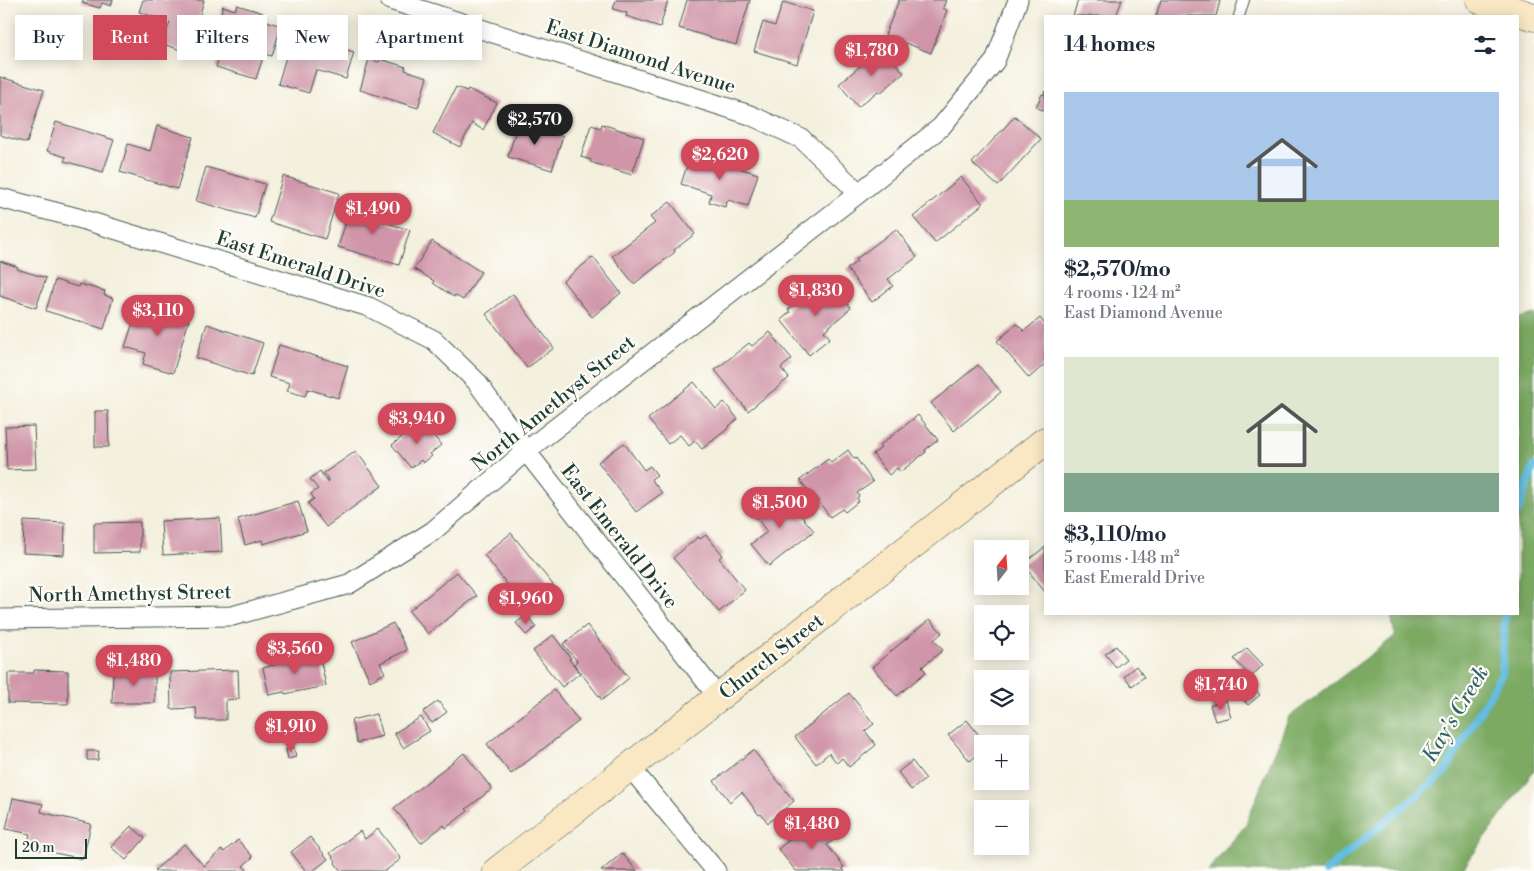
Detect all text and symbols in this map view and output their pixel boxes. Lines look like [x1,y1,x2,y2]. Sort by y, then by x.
chip: Buy [15,15,83,60]
chip: Rent [93,15,167,60]
chip: Filters [177,15,267,60]
chip: New [277,15,348,60]
chip: Apartment [358,15,482,60]
street label: East Diamond Avenue [542,15,739,100]
icon: filters [1471,31,1499,59]
text: 14 homes [1064,32,1155,58]
pin: $1,780 [831,34,913,77]
text: $1,780 [845,41,899,61]
pin: $2,570 [494,104,576,146]
text: $2,570 [508,110,562,130]
icon: home [1237,125,1327,215]
pin: $2,620 [679,138,761,181]
text: $2,620 [692,145,748,165]
pin: $1,490 [332,192,414,235]
text: $1,490 [346,199,400,219]
street label: East Emerald Drive [213,226,388,305]
text: $2,570/mo [1064,257,1171,283]
pin: $1,830 [775,274,857,317]
text: $1,830 [789,281,843,301]
text: 4 rooms · 124 m² [1064,283,1181,303]
pin: $3,110 [117,294,199,337]
text: $3,110 [132,301,184,321]
text: East Diamond Avenue [1064,303,1223,323]
street label: North Amethyst Street [467,331,641,478]
icon: home [1237,390,1327,480]
pin: $3,940 [376,402,458,445]
text: $3,940 [389,409,445,429]
street label: East Emerald Drive [555,460,683,614]
pin: $1,500 [739,486,821,529]
text: $1,500 [752,493,808,513]
text: $3,110/mo [1064,522,1167,548]
north arrow [974,540,1029,595]
map controls [974,540,1029,855]
text: 5 rooms · 148 m² [1064,548,1180,568]
text: East Emerald Drive [1064,568,1205,588]
street label: North Amethyst Street [28,580,232,609]
pin: $1,960 [485,582,567,625]
text: $1,960 [499,589,553,609]
button: locate [974,605,1029,660]
street label: Church Street [715,609,829,706]
pin: $3,560 [254,632,336,675]
text: $3,560 [267,639,323,659]
pin: $1,480 [93,644,175,687]
text: $1,480 [107,651,161,671]
water label: Kay's Creek [1417,661,1495,768]
pin: $1,740 [1180,668,1262,711]
button: layers [974,670,1029,725]
text: $1,740 [1194,675,1248,695]
pin: $1,910 [250,710,332,753]
text: $1,910 [266,717,316,737]
button: + [974,735,1029,790]
button: − [974,800,1029,855]
pin: $1,480 [771,808,853,850]
text: $1,480 [785,814,839,834]
scale bar [15,836,88,859]
text: 20 m [22,839,54,857]

